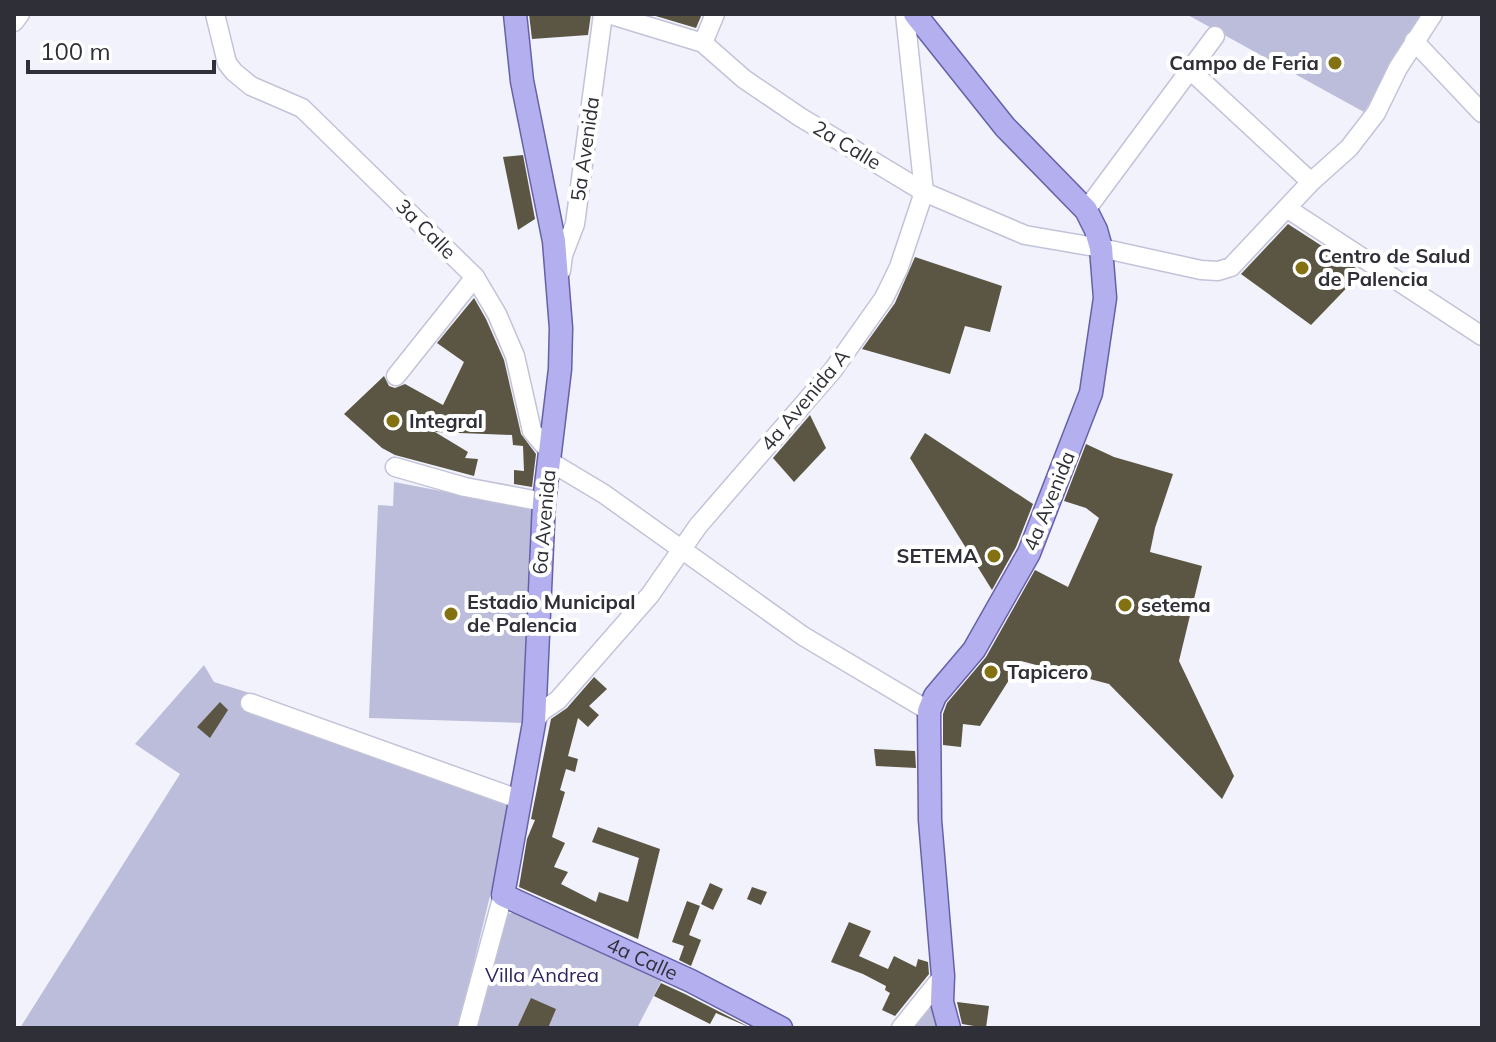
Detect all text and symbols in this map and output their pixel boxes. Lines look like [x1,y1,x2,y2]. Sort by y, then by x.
scale bar [28,24,214,74]
text: 100 m [40,36,111,66]
place label: Campo de Feria [1169,50,1319,75]
marker: Campo de Feria [1326,54,1344,72]
street label: 5a Avenida [565,95,604,203]
street label: 2a Calle [809,115,886,175]
street label: 3a Calle [391,193,462,264]
place label: Centro de Salud de Palencia [1318,243,1470,291]
marker: Centro de Salud de Palencia [1293,259,1311,277]
street label: 4a Avenida A [755,343,855,456]
place label: Integral [409,408,483,433]
marker: Integral [384,412,402,430]
street label: 4a Avenida [1017,447,1080,554]
street label: 6a Avenida [526,468,561,575]
place label: SETEMA [897,543,978,568]
marker: SETEMA [985,547,1003,565]
place label: Estadio Municipal de Palencia [467,589,636,637]
place label: setema [1141,592,1211,617]
marker: setema [1116,596,1134,614]
marker: Estadio Municipal de Palencia [442,605,460,623]
place label: Tapicero [1007,659,1088,684]
marker: Tapicero [982,663,1000,681]
street label: 4a Calle [603,931,682,985]
park label: Villa Andrea [485,962,599,987]

